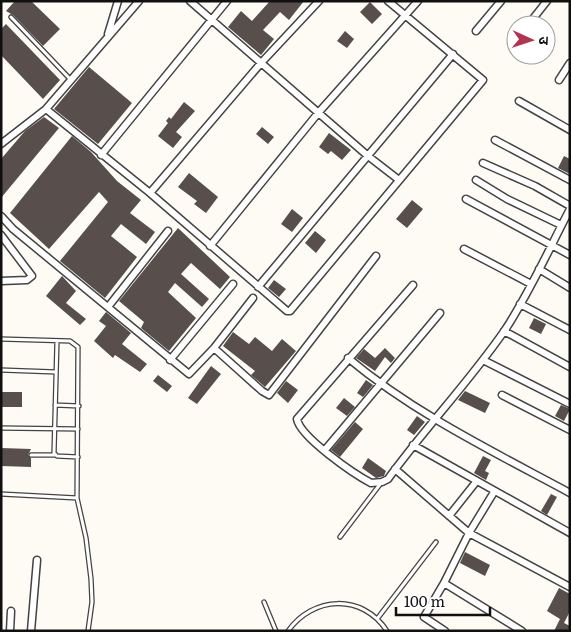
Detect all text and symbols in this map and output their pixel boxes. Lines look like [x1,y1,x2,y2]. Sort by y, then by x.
north arrow [506,15,556,65]
text: उ [535,36,555,46]
scale bar [396,584,490,616]
text: 100 m [404,589,445,612]

